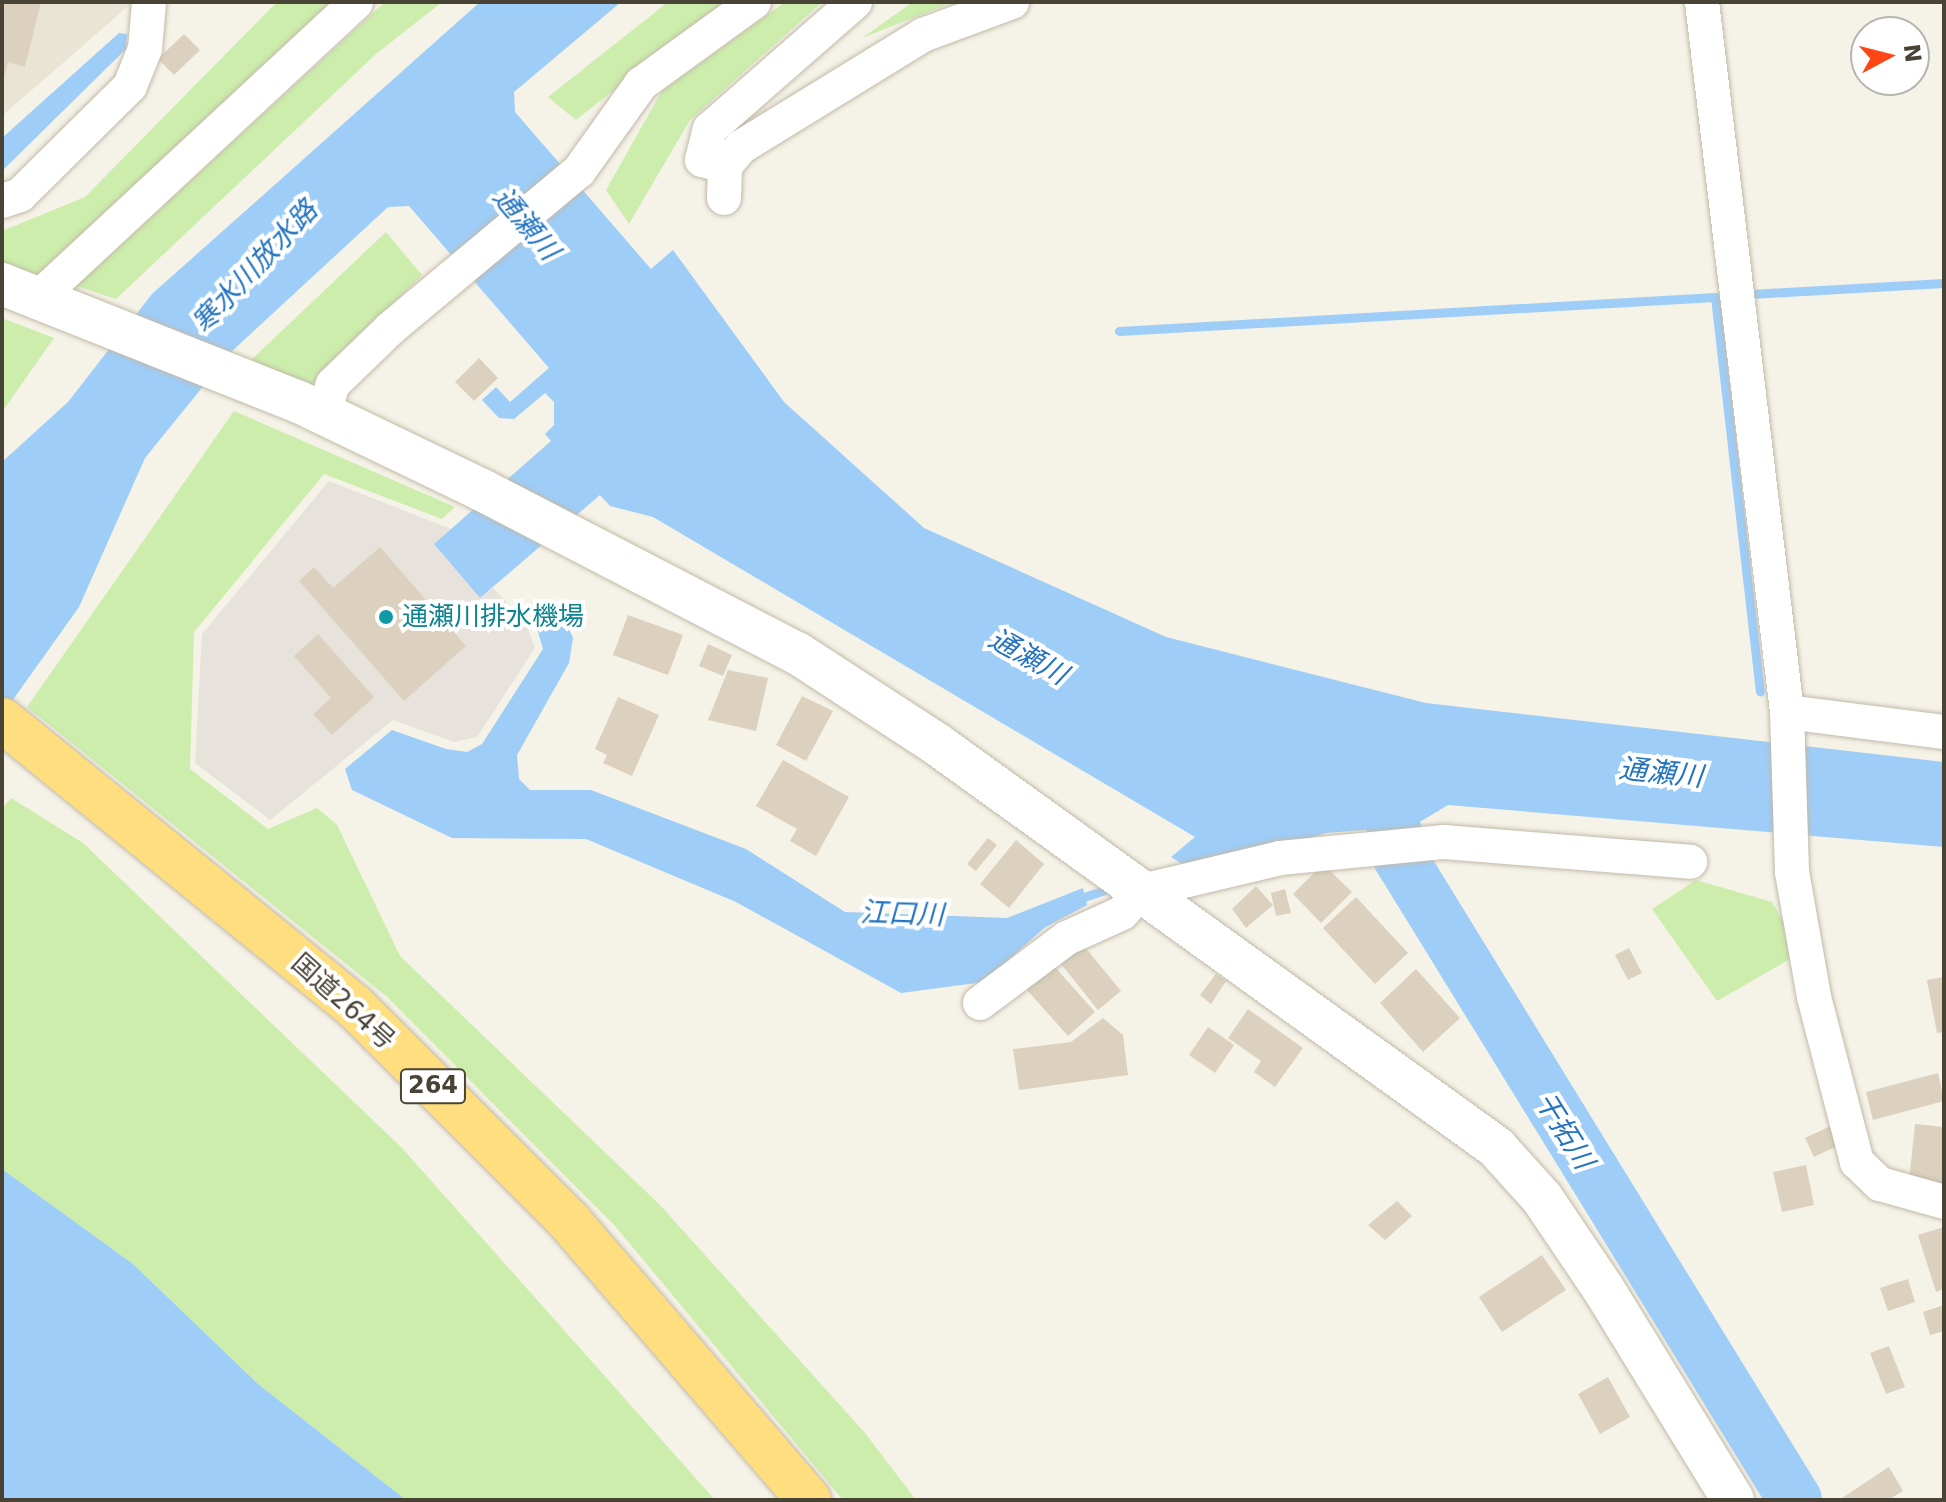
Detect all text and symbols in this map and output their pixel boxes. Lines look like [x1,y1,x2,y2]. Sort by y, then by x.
north arrow [1850,16,1930,96]
text: N [1899,43,1926,64]
water label: 通瀬川 [486,181,566,267]
water label: 寒水川放水路 [185,194,325,340]
place label: 通瀬川排水機場 [402,601,584,633]
marker: 通瀬川排水機場 [377,608,395,626]
water label: 通瀬川 [983,622,1073,692]
water label: 通瀬川 [1617,752,1705,794]
water label: 江口川 [859,896,945,932]
street label: 国道264号 [285,948,401,1056]
road number: 264 [399,1066,467,1106]
water label: 干拓川 [1527,1086,1601,1176]

